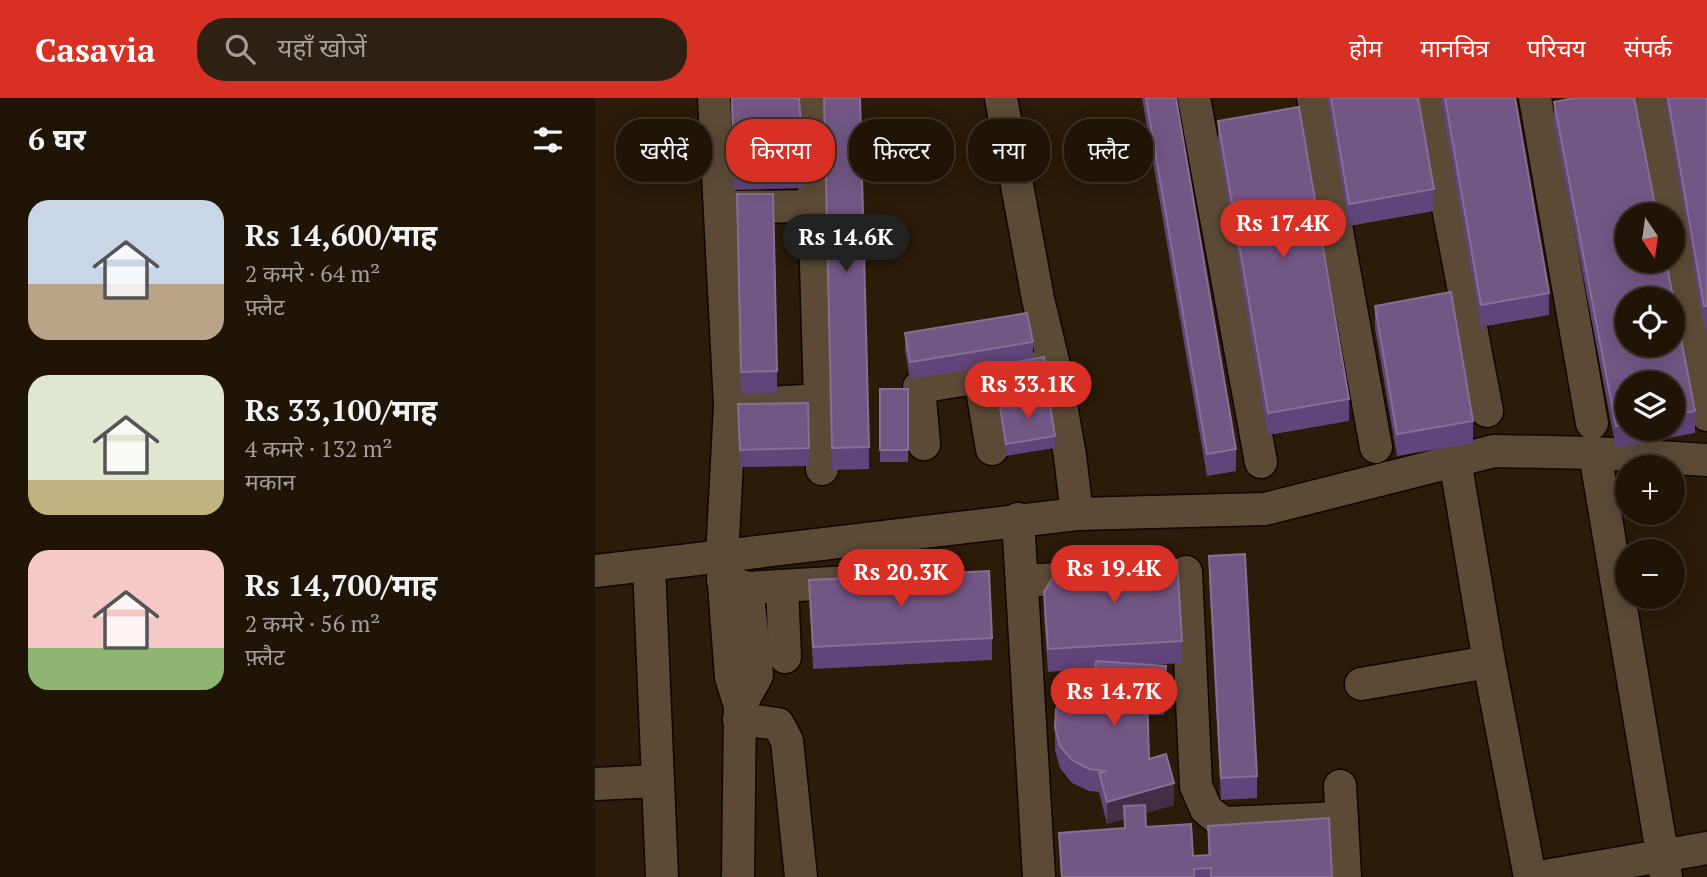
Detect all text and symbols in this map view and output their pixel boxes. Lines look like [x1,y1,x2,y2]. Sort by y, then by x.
search box [197,18,687,81]
text: Casavia [35,28,155,71]
icon: search [221,30,259,68]
text: यहाँ खोजें [277,30,367,64]
text: होम [1349,32,1382,64]
text: मानचित्र [1420,32,1489,64]
text: परिचय [1527,32,1586,64]
text: संपर्क [1624,32,1672,64]
text: 6 घर [28,119,86,159]
chip: खरीदें [616,119,712,182]
chip: किराया [726,119,835,182]
chip: फ़िल्टर [849,119,954,182]
chip: नया [968,119,1050,182]
chip: फ़्लैट [1064,119,1153,182]
icon: filters [529,121,567,159]
pin: Rs 17.4K [1211,200,1355,260]
north arrow [1615,203,1685,273]
map controls [1615,203,1685,609]
text: Rs 17.4K [1236,207,1330,238]
pin: Rs 14.6K [774,214,918,274]
text: Rs 14,600/माह [245,215,437,255]
text: Rs 14.6K [799,221,893,252]
icon: home [84,228,168,312]
text: 2 कमरे · 64 m² [245,258,380,289]
button: locate [1615,287,1685,357]
text: फ़्लैट [245,291,285,322]
pin: Rs 33.1K [956,362,1100,421]
text: Rs 33.1K [981,368,1075,399]
button: layers [1615,371,1685,441]
text: Rs 33,100/माह [245,390,437,430]
icon: home [84,403,168,487]
text: 4 कमरे · 132 m² [245,433,393,464]
button: + [1615,455,1685,525]
text: मकान [245,466,295,497]
button: − [1615,539,1685,609]
pin: Rs 19.4K [1042,546,1186,605]
pin: Rs 20.3K [829,550,973,609]
text: Rs 19.4K [1067,552,1161,583]
text: Rs 20.3K [854,556,948,587]
text: Rs 14,700/माह [245,565,437,605]
icon: home [84,578,168,662]
text: 2 कमरे · 56 m² [245,608,380,639]
text: फ़्लैट [245,641,285,672]
pin: Rs 14.7K [1042,668,1186,728]
text: Rs 14.7K [1067,675,1161,706]

